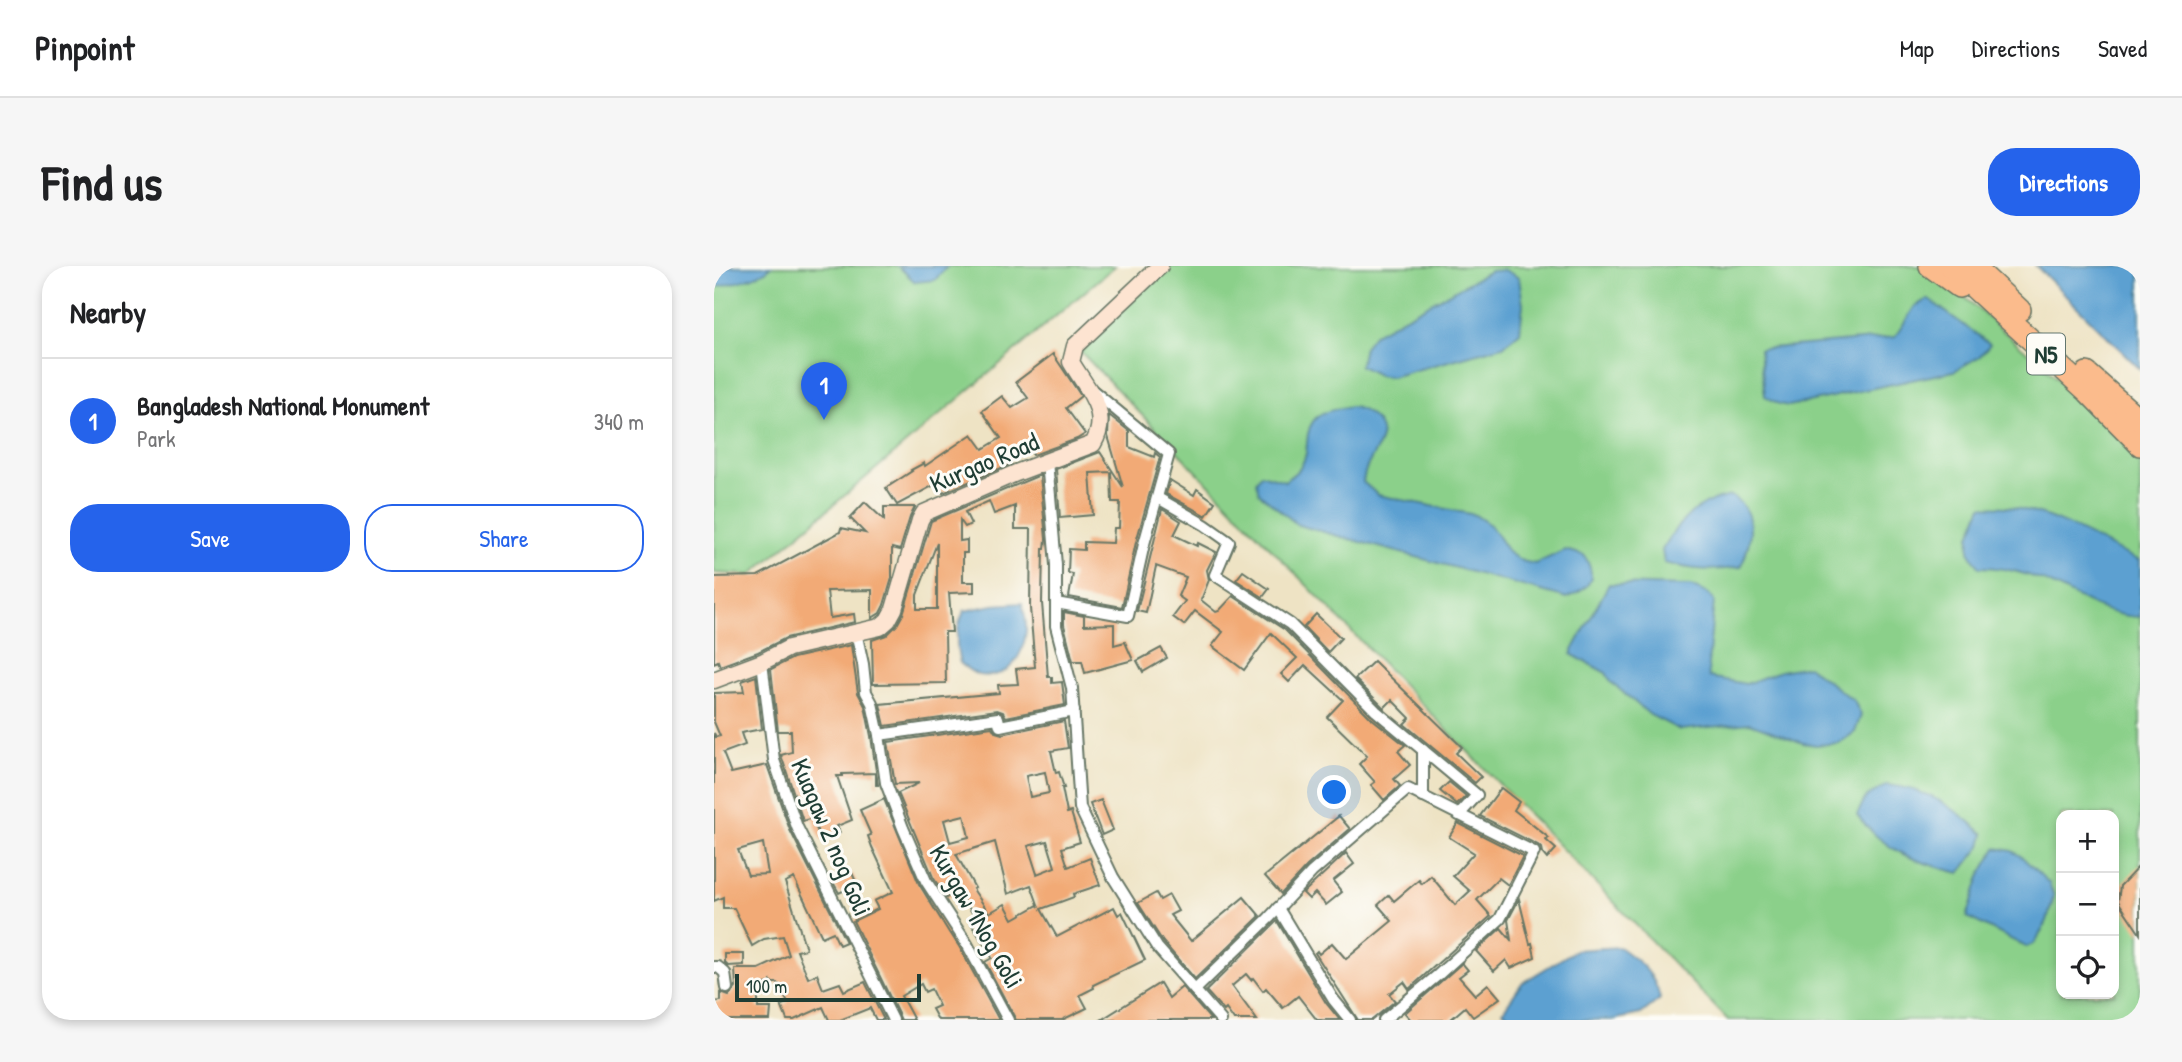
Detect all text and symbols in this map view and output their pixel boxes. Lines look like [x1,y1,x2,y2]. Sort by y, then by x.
text: Pinpoint [35,26,134,70]
text: Map [1900,32,1934,64]
text: Directions [1972,32,2060,64]
text: Saved [2098,32,2147,64]
button: Directions [1988,148,2140,216]
text: Find us [42,149,162,215]
text: Nearby [70,292,146,332]
road number: N5 [2027,334,2065,374]
pin: 1 [801,362,847,420]
text: Bangladesh National Monument [137,388,429,423]
text: 1 [89,406,97,437]
text: 340 m [594,406,644,437]
text: Park [137,423,175,454]
street label: Kurgao Road [924,423,1044,501]
button: Save [70,504,350,572]
button: Share [364,504,644,572]
street label: Kuagaw 2 nog Goli [783,753,881,921]
your location [1317,775,1351,809]
map controls [2056,810,2119,999]
button: + [2056,810,2119,873]
street label: Kurgaw 1Nog Goli [922,838,1032,994]
button: − [2056,873,2119,936]
button: locate [2056,936,2119,999]
scale bar [735,971,920,1003]
text: 100 m [746,973,787,999]

